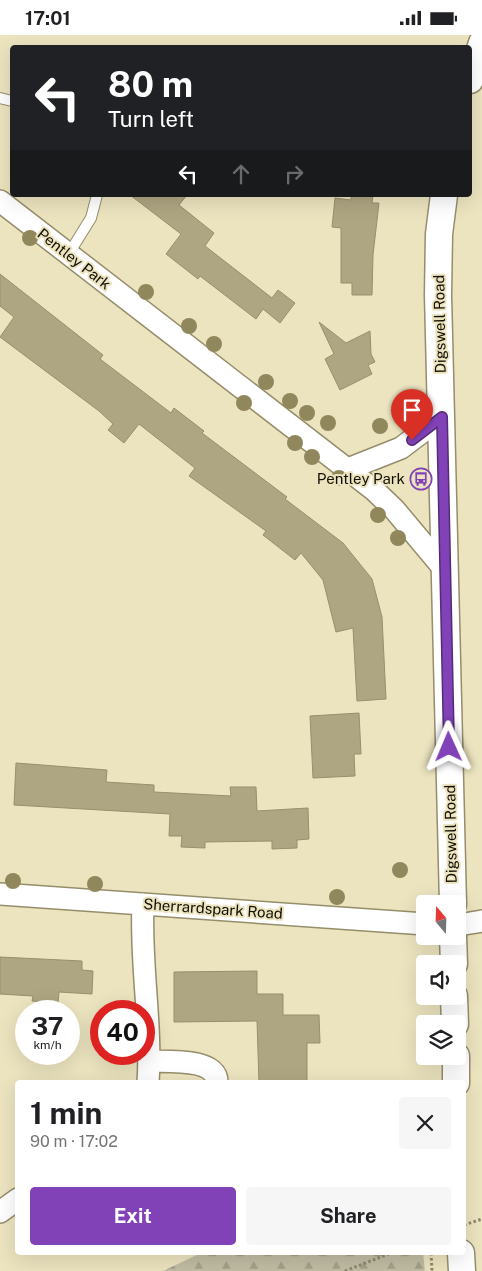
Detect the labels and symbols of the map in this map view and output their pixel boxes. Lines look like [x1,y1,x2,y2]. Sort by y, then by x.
street label: Pentley Park [34,225,114,292]
street label: Digswell Road [430,274,449,374]
pin [391,389,433,440]
bus stop icon: Pentley Park [409,467,433,491]
place label: Pentley Park [317,470,405,487]
position arrow [422,720,474,772]
street label: Digswell Road [441,784,460,884]
street label: Sherrardspark Road [143,895,283,922]
north arrow [416,895,466,945]
speed limit sign: 40 [90,1000,155,1065]

